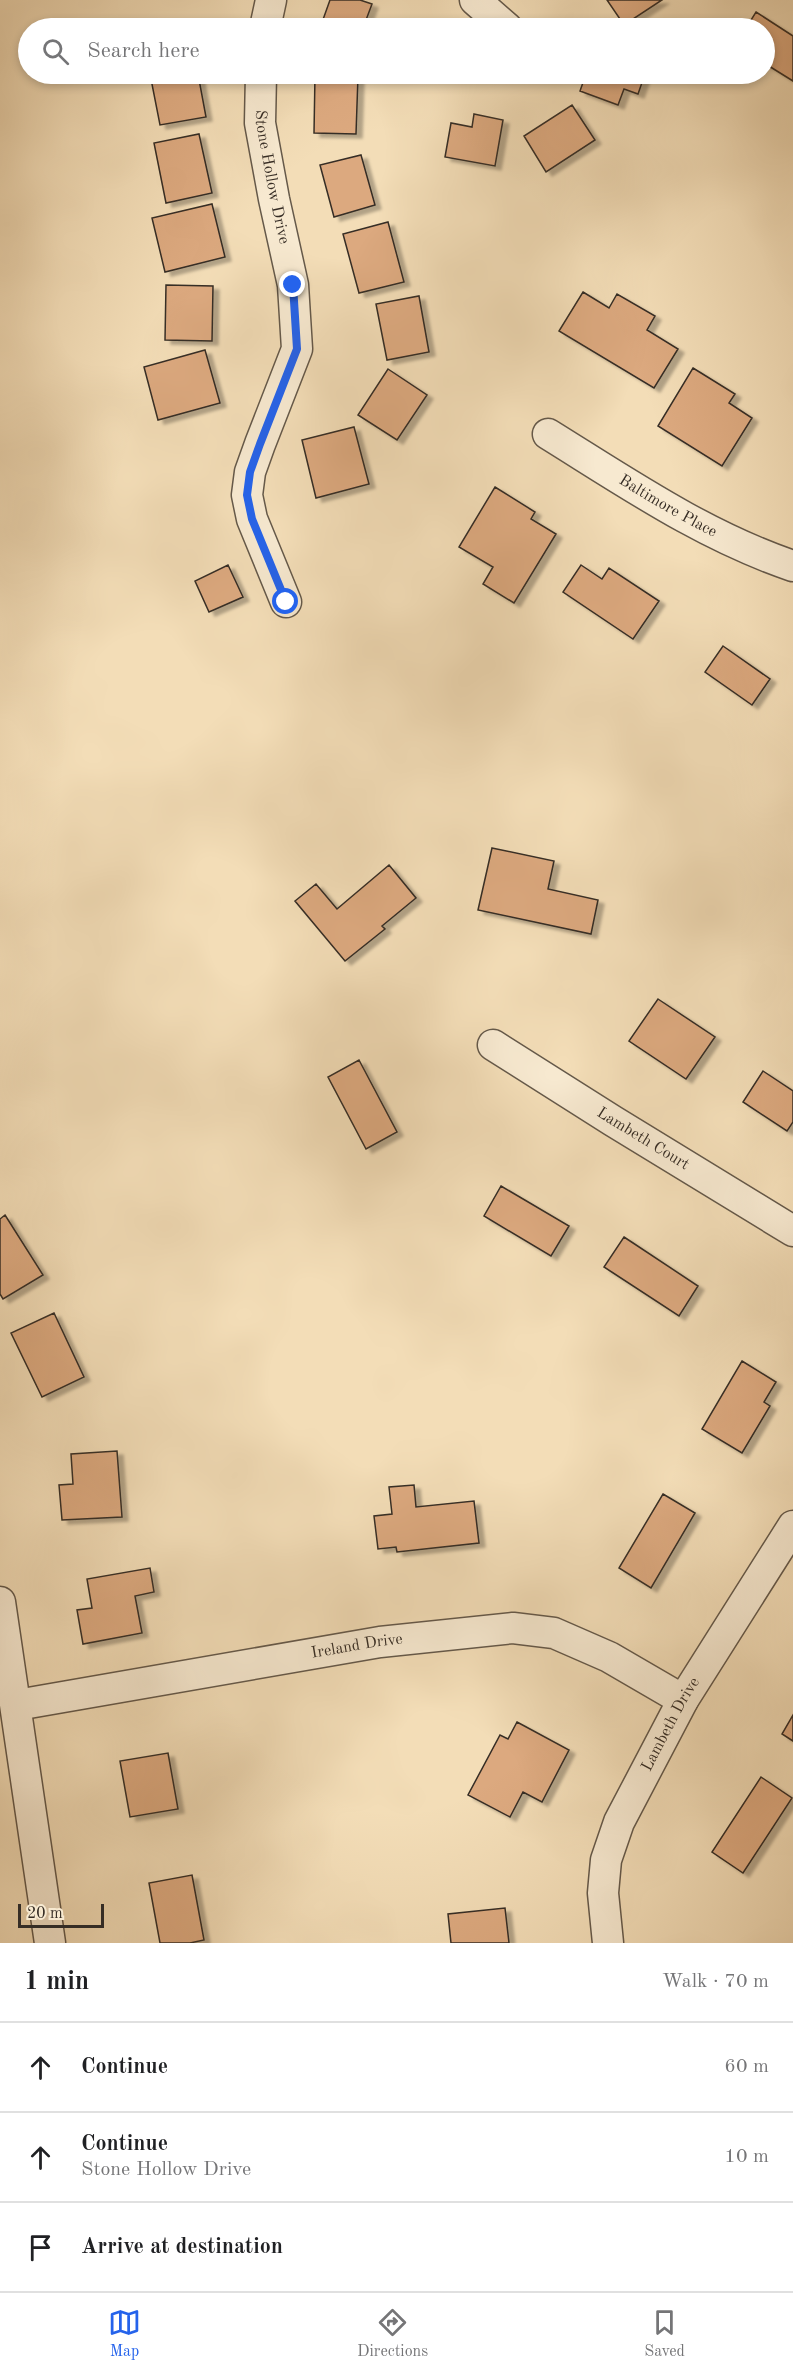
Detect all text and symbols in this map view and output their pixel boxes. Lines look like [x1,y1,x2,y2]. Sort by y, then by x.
search box [18,18,775,84]
icon: search [39,35,72,68]
text: Search here [87,40,200,62]
street label: Stone Hollow Drive [252,110,292,245]
route end [279,271,305,297]
street label: Baltimore Place [616,472,719,541]
route start [272,588,298,614]
street label: Lambeth Court [594,1105,692,1174]
street label: Ireland Drive [310,1632,404,1662]
street label: Lambeth Drive [639,1675,703,1774]
scale bar [18,1901,104,1928]
text: 20 m [27,1906,63,1922]
text: 1 min [24,1969,89,1995]
text: Walk · 70 m [662,1972,769,1992]
icon: ahead [24,2051,57,2084]
text: Continue [81,2056,168,2078]
text: 60 m [724,2057,769,2077]
text: Continue [81,2133,168,2155]
icon: ahead [24,2141,57,2174]
text: 10 m [724,2147,769,2167]
text: Stone Hollow Drive [81,2160,251,2180]
icon: arrive [24,2231,57,2264]
text: Arrive at destination [81,2236,283,2258]
tab: Map [108,2306,141,2362]
tab: Directions [357,2306,428,2362]
tab: Saved [644,2306,685,2362]

